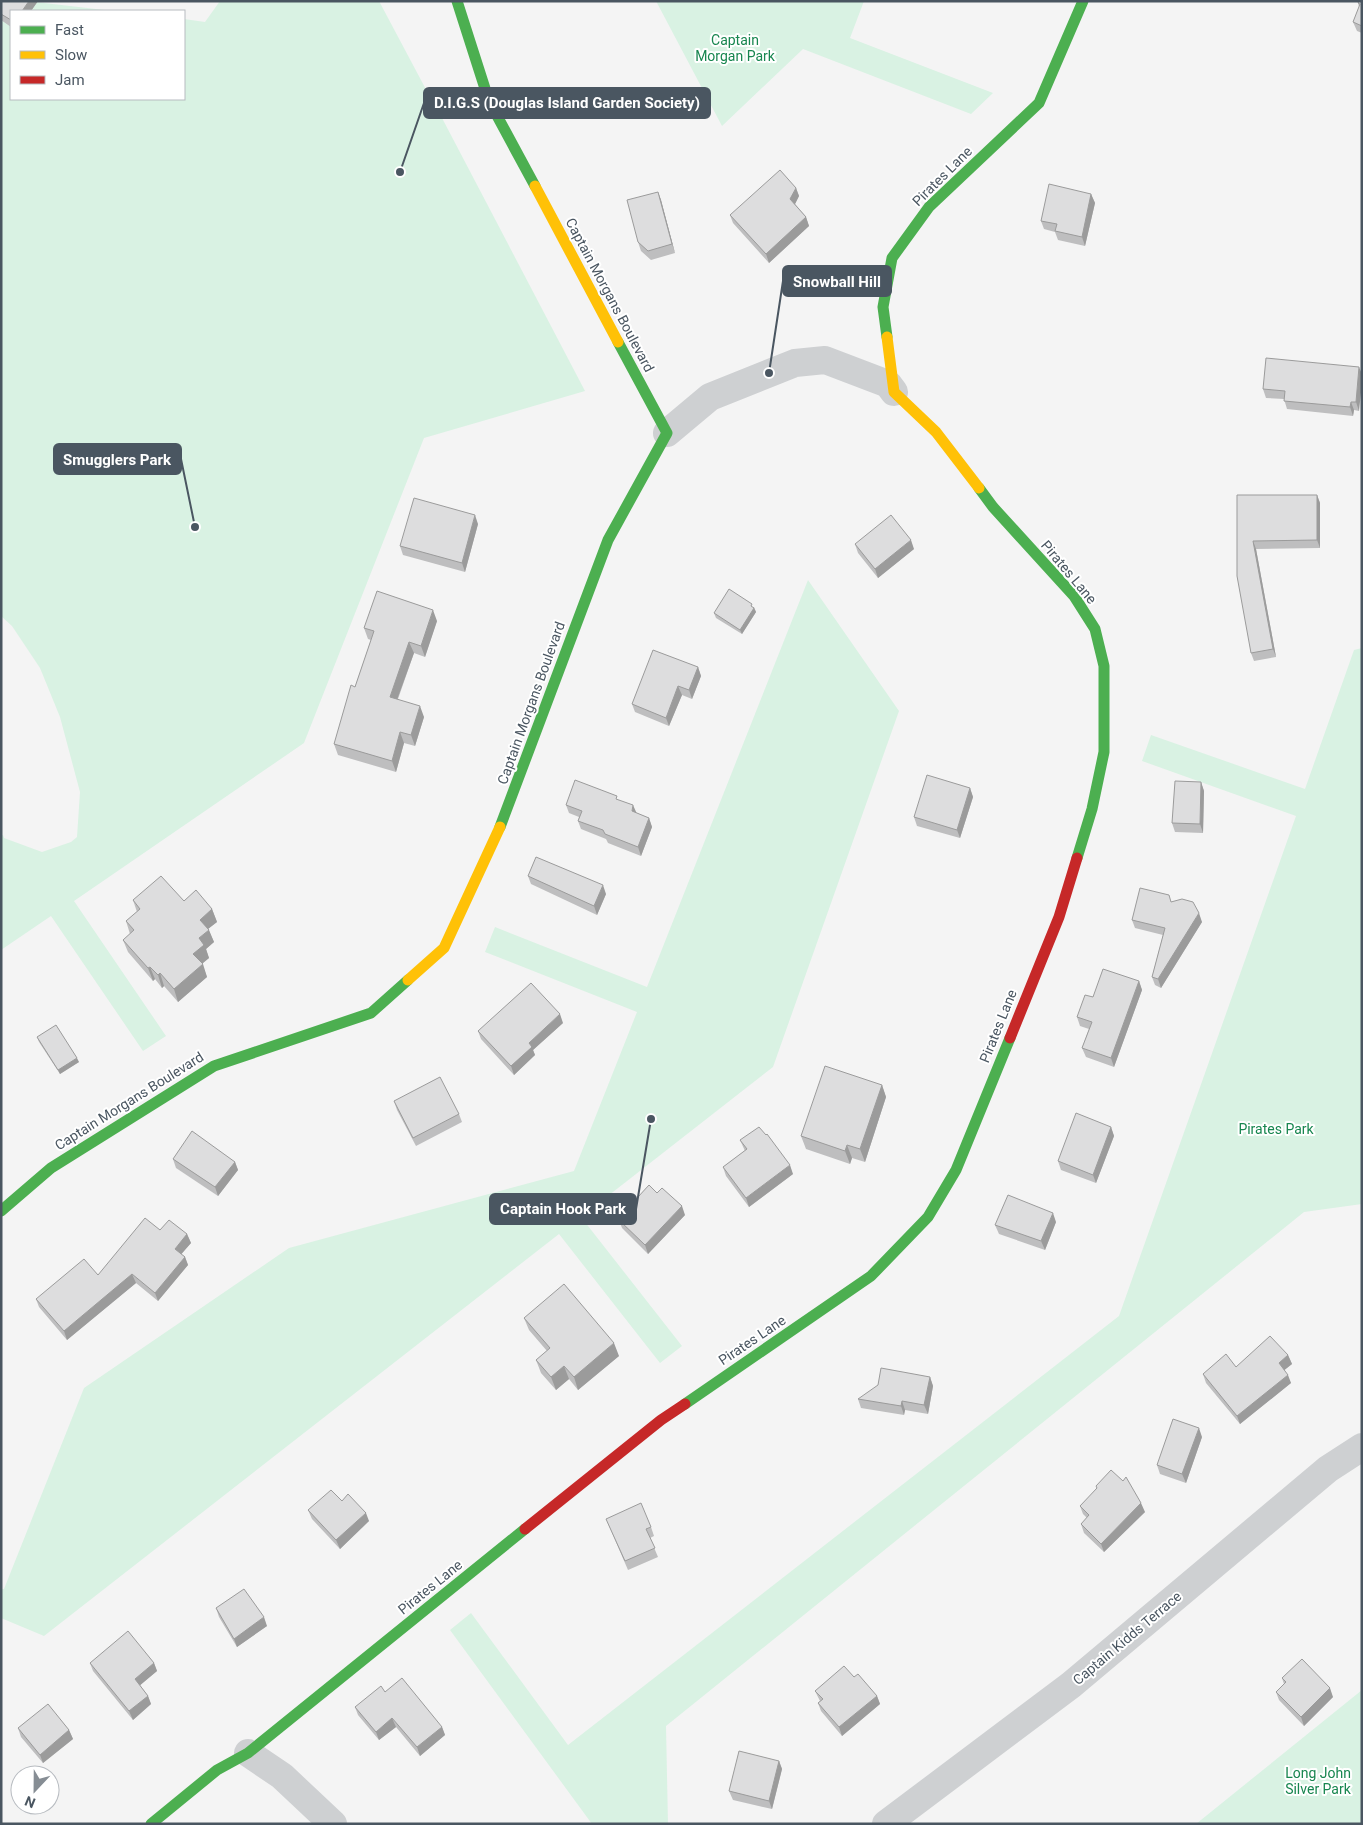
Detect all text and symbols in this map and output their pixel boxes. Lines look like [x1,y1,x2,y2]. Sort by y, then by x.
legend [10,10,185,100]
text: Fast [55,21,84,39]
park label: Captain Morgan Park [695,32,776,64]
text: Slow [55,46,87,64]
text: Jam [55,71,85,89]
callout: D.I.G.S (Douglas Island Garden Society) [424,88,710,118]
text: D.I.G.S (Douglas Island Garden Society) [434,94,700,112]
street label: Pirates Lane [909,143,975,209]
street label: Captain Morgans Boulevard [563,215,657,375]
callout: Snowball Hill [783,266,891,296]
text: Snowball Hill [793,273,881,291]
callout: Smugglers Park [54,444,181,474]
text: Smugglers Park [63,451,172,469]
street label: Pirates Lane [1038,537,1100,607]
street label: Captain Morgans Boulevard [494,619,568,787]
street label: Pirates Lane [976,987,1020,1065]
street label: Captain Morgans Boulevard [52,1049,206,1153]
park label: Pirates Park [1238,1121,1315,1137]
callout: Captain Hook Park [490,1194,636,1224]
text: Captain Hook Park [500,1200,627,1218]
street label: Pirates Lane [715,1312,789,1368]
street label: Pirates Lane [395,1556,465,1618]
street label: Captain Kidds Terrace [1070,1588,1184,1688]
north arrow [10,1765,60,1815]
park label: Long John Silver Park [1285,1765,1352,1797]
text: N [23,1793,38,1811]

